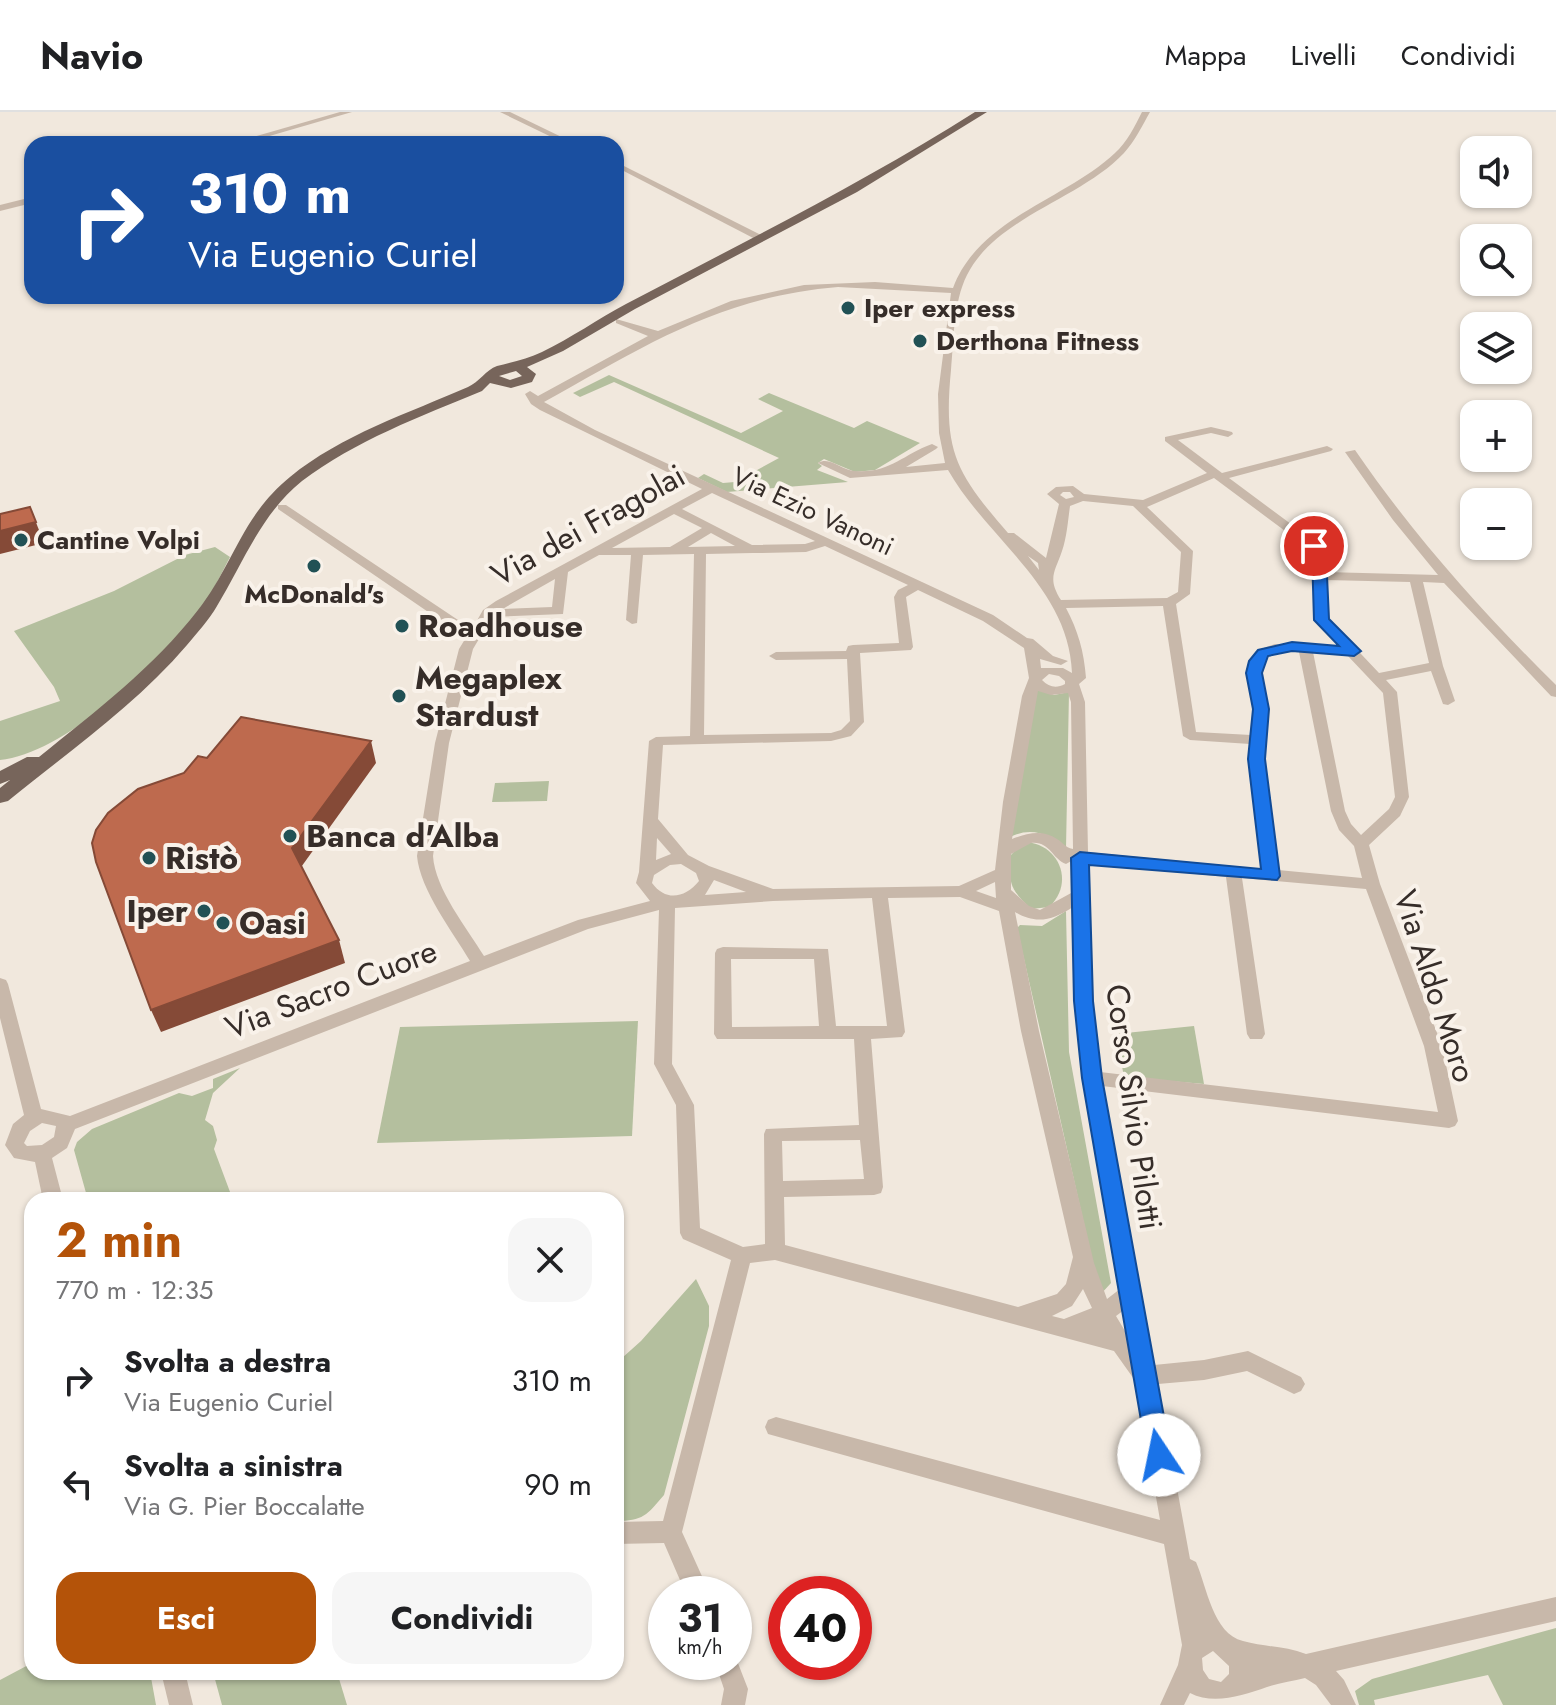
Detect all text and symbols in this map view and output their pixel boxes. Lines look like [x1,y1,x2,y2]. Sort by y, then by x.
text: Navio [40,28,143,83]
text: Mappa [1165,35,1246,76]
text: Livelli [1290,35,1357,76]
text: Condividi [1401,35,1516,76]
map controls [1460,136,1532,560]
button: sound [1460,136,1532,208]
text: 310 m [188,153,351,234]
icon: right [56,168,160,272]
button: search [1460,224,1532,296]
text: Via Eugenio Curiel [188,228,478,280]
place label: Iper express [864,289,1015,327]
marker: Iper express [839,299,857,317]
button: layers [1460,312,1532,384]
place label: Derthona Fitness [936,322,1139,360]
marker: Derthona Fitness [911,332,929,350]
button: + [1460,400,1532,472]
street label: Via dei Fragolai [483,453,693,597]
street label: Via Ezio Vanoni [726,457,900,565]
button: − [1460,488,1532,560]
pin [1280,512,1348,580]
place label: Cantine Volpi [37,521,200,559]
icon: arrive [1292,524,1336,568]
marker: Cantine Volpi [12,531,30,549]
marker: McDonald's [305,557,323,575]
place label: McDonald's [244,575,384,613]
place label: Roadhouse [418,603,583,649]
marker: Roadhouse [393,617,411,635]
place label: Megaplex Stardust [415,655,563,738]
marker: Megaplex Stardust [390,687,408,705]
place label: Banca d'Alba [306,813,499,859]
marker: Banca d'Alba [281,827,299,845]
place label: Ristò [165,835,238,881]
marker: Ristò [140,849,158,867]
street label: Via Aldo Moro [1382,884,1488,1088]
place label: Iper [127,888,188,934]
place label: Oasi [239,900,306,946]
marker: Iper [195,902,213,920]
marker: Oasi [214,914,232,932]
street label: Via Sacro Cuore [218,927,444,1051]
street label: Corso Silvio Pilotti [1094,981,1174,1233]
text: 2 min [56,1206,182,1275]
button: close [508,1218,592,1302]
text: 770 m · 12:35 [56,1271,214,1309]
text: Svolta a destra [124,1340,331,1383]
icon: right [56,1358,100,1402]
text: 310 m [512,1359,592,1402]
text: Via Eugenio Curiel [124,1383,333,1421]
position arrow [1117,1413,1201,1497]
text: Svolta a sinistra [124,1444,343,1487]
icon: left [56,1462,100,1506]
text: 90 m [524,1463,592,1506]
text: Via G. Pier Boccalatte [124,1487,365,1525]
button: Esci [56,1572,316,1664]
button: Condividi [332,1572,592,1664]
speed limit sign: 40 [768,1576,872,1680]
text: 31 [677,1589,723,1647]
text: km/h [677,1633,723,1662]

